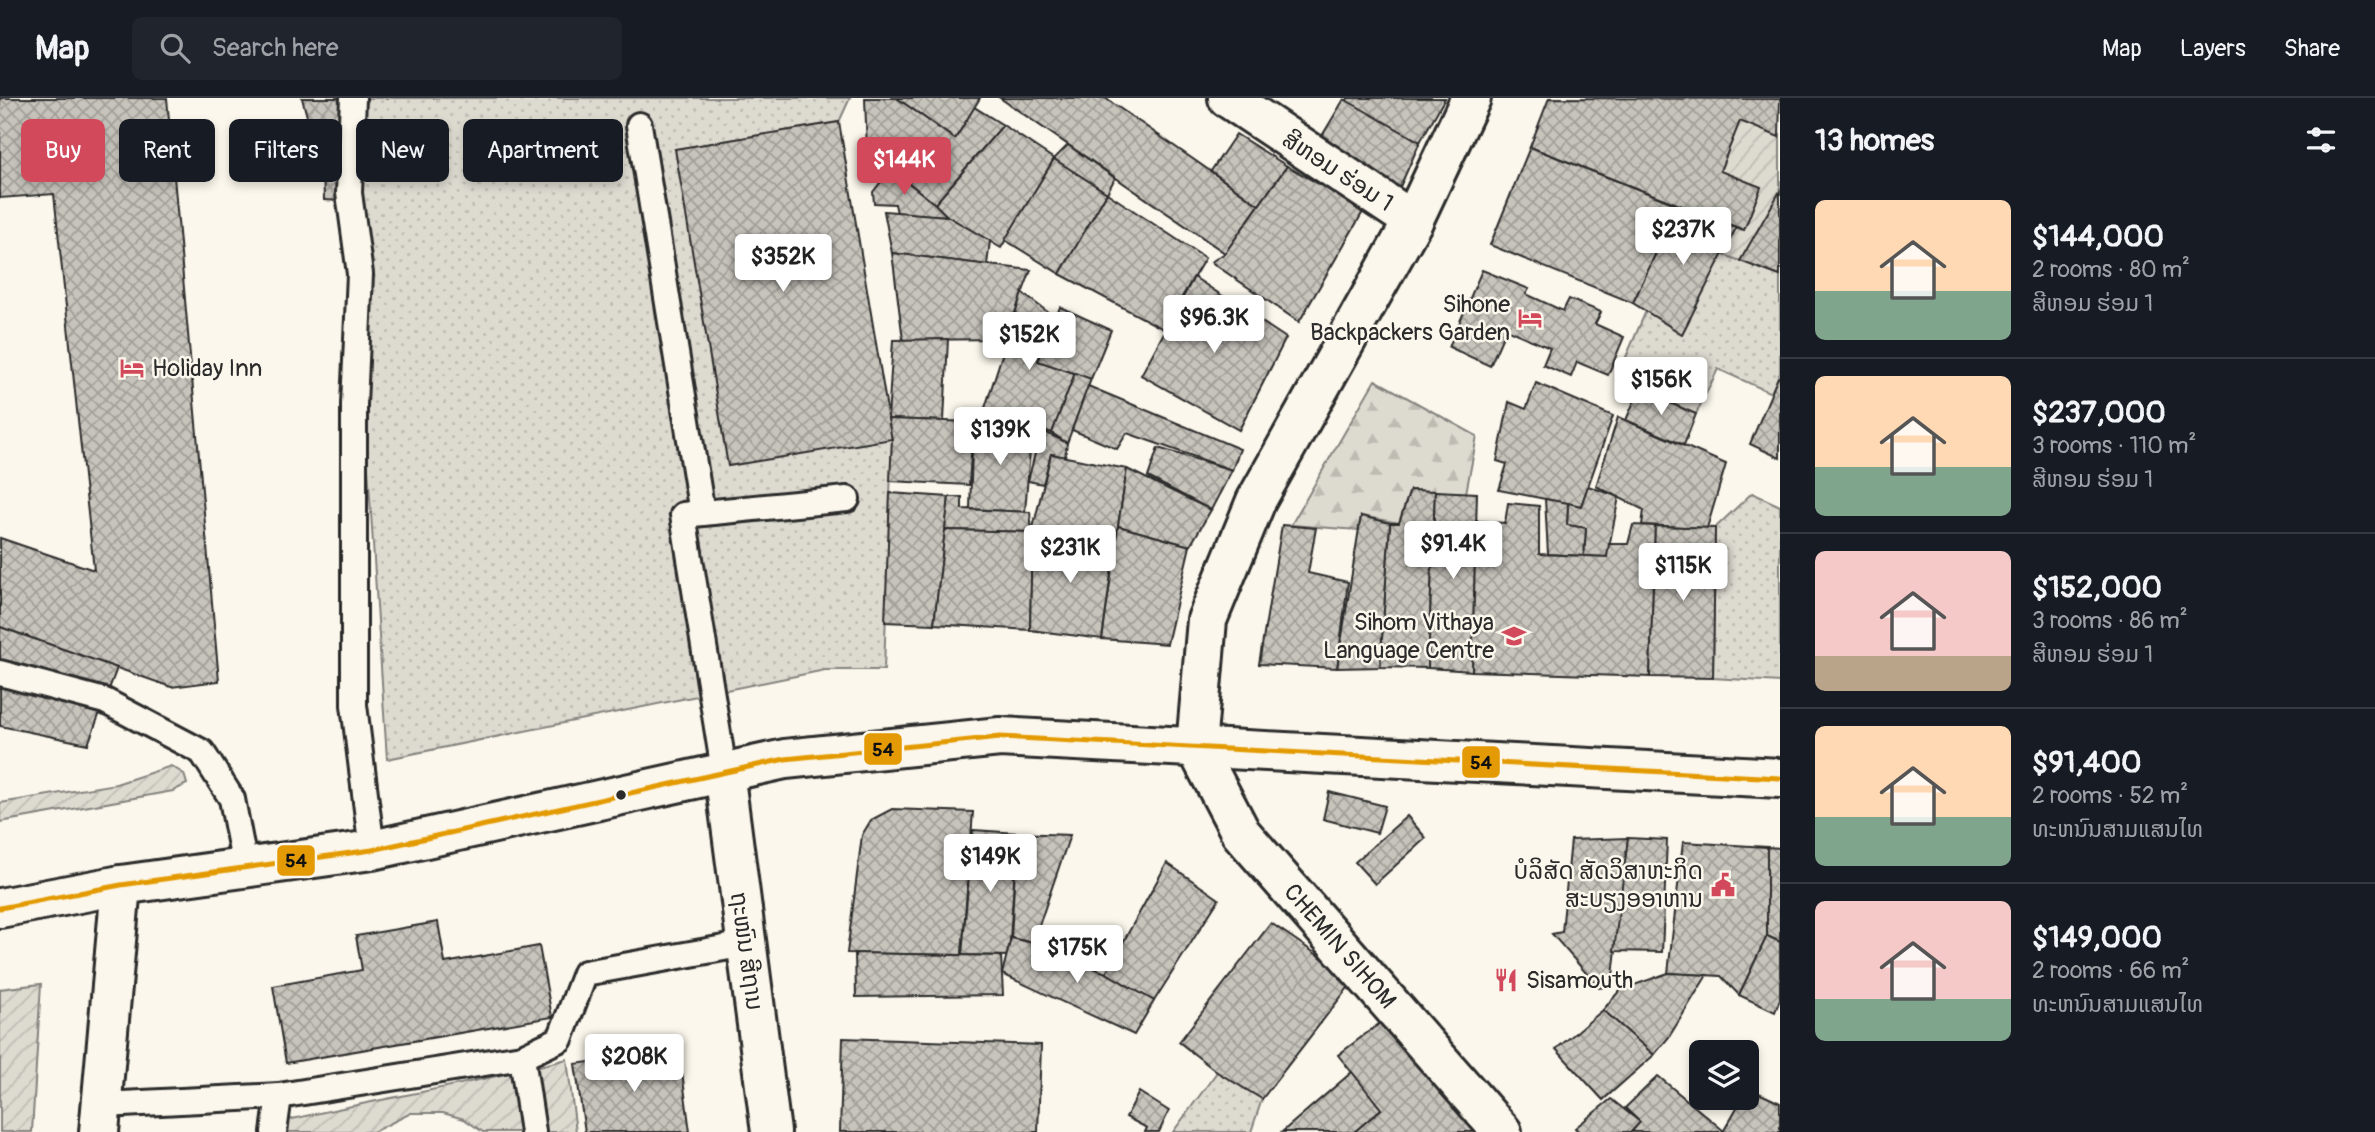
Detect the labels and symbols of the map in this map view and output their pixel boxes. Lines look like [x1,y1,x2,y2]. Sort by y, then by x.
street label: ສີຫອມ ຮ່ອມ 1 [1277,125,1399,218]
pin: $144K [855,138,953,197]
pin: $237K [1634,208,1732,267]
pin: $352K [734,234,832,294]
place label: Sihone Backpackers Garden [1310,290,1510,347]
pin: $96.3K [1157,296,1271,355]
hotel icon: Sihone Backpackers Garden [1516,304,1544,332]
pin: $152K [980,313,1078,372]
hotel icon: Holiday Inn [118,354,146,382]
place label: Holiday Inn [152,354,262,383]
pin: $156K [1612,358,1710,417]
pin: $139K [951,408,1049,467]
pin: $91.4K [1396,522,1510,581]
pin: $231K [1021,526,1119,585]
pin: $115K [1634,544,1732,603]
place label: Sihom Vithaya Language Centre [1323,608,1494,665]
school or university icon: Sihom Vithaya Language Centre [1500,622,1528,650]
line badge: 54 [863,732,903,766]
text: 54 [872,738,894,762]
line badge: 54 [1461,745,1501,779]
text: 54 [1470,751,1492,775]
unlabelled marker [614,788,628,802]
pin: $149K [941,834,1039,894]
line badge: 54 [276,844,316,877]
text: 54 [285,849,307,873]
place label: ບໍລິສັດ ສັດວິສາຫະກິດ ສະບຽງອອາຫານ [1514,857,1703,914]
public building icon: ບໍລິສັດ ສັດວິສາຫະກິດ ສະບຽງອອາຫານ [1709,871,1737,899]
street label: CHEMIN SIHOM [1277,878,1402,1015]
street label: ຖະໜົນ ສີຖານ [724,890,769,1012]
pin: $175K [1028,926,1126,985]
restaurant icon: Sisamouth [1492,966,1520,994]
place label: Sisamouth [1526,966,1633,995]
pin: $208K [585,1034,683,1094]

